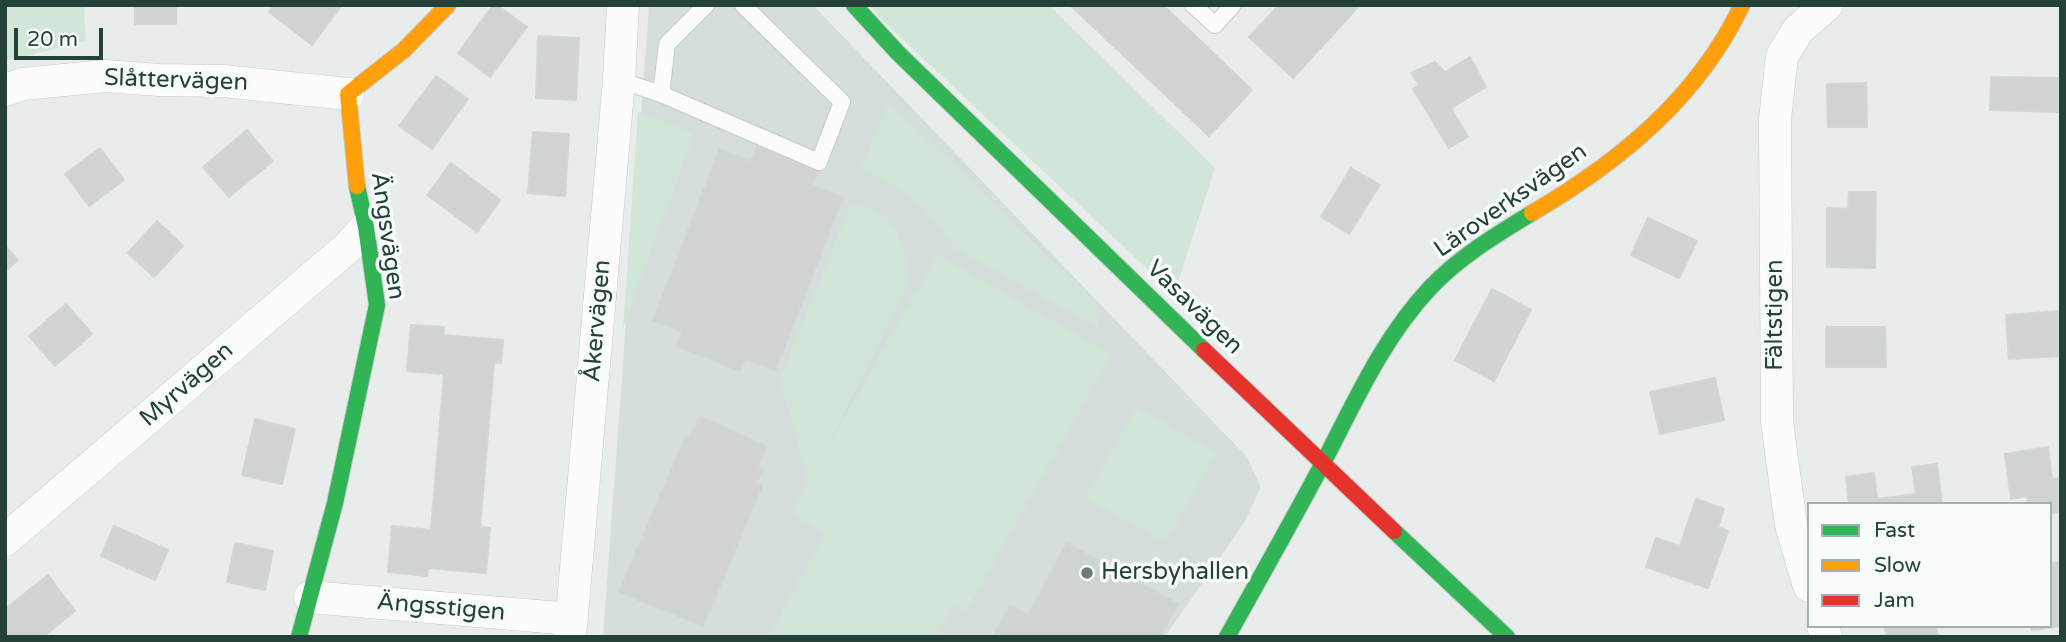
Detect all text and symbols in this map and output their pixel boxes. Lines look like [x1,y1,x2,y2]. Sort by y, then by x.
scale bar [18,14,107,58]
text: 20 m [27,27,78,52]
street label: Slåttervägen [103,64,249,98]
street label: Läroverksvägen [1429,138,1593,264]
street label: Ängsvägen [364,170,410,302]
street label: Vasavägen [1140,255,1248,361]
street label: Åkervägen [578,259,618,383]
street label: Fältstigen [1762,259,1790,371]
street label: Myrvägen [134,337,240,433]
legend [1807,502,2052,628]
text: Fast [1874,518,1915,543]
text: Slow [1874,553,1921,578]
place label: Hersbyhallen [1101,559,1249,587]
marker: Hersbyhallen [1079,565,1095,581]
street label: Ängsstigen [376,588,506,628]
text: Jam [1874,588,1915,613]

